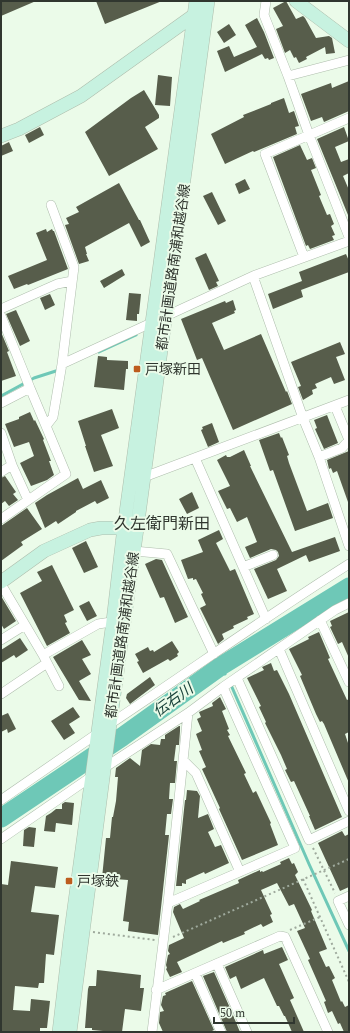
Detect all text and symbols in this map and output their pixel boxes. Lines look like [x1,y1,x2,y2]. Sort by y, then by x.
street label: 都市計画道路南浦和越谷線 [151,182,196,352]
place label: 戸塚新田 [145,359,201,380]
marker: 戸塚新田 [132,364,142,374]
district label: 久左衛門新田 [114,512,210,536]
street label: 都市計画道路南浦和越谷線 [100,550,145,720]
water label: 伝右川 [148,677,200,723]
place label: 戸塚鋏 [77,871,119,892]
marker: 戸塚鋏 [64,876,74,886]
scale bar [214,999,294,1025]
text: 50 m [220,1004,245,1023]

